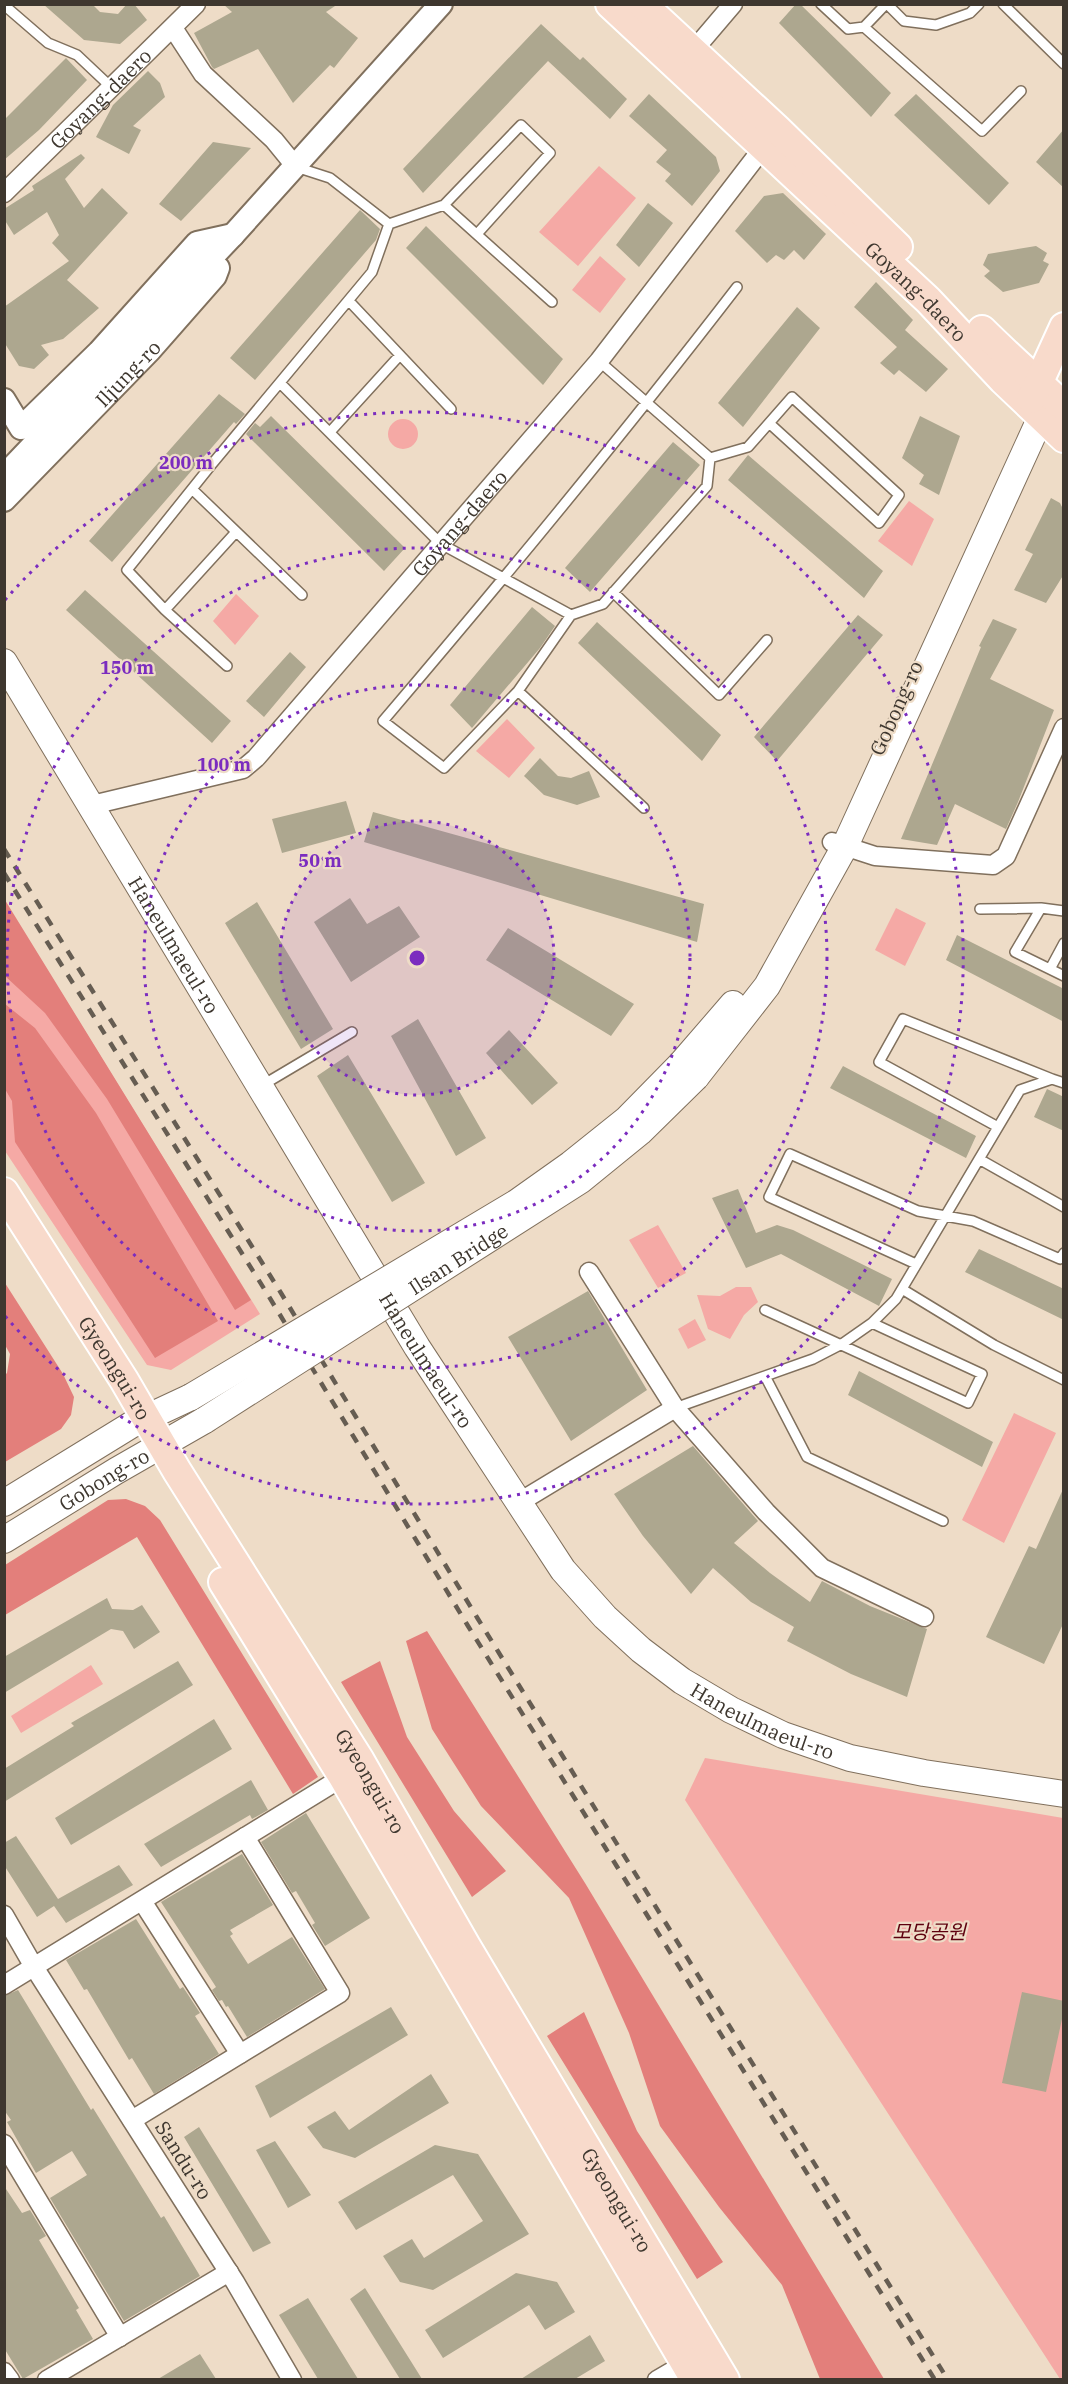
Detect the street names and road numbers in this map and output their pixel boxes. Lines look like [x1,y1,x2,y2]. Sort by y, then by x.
street label: Goyang-daero [43,42,157,155]
street label: Goyang-daero [860,235,973,347]
street label: Iljung-ro [89,334,166,412]
street label: Goyang-daero [406,464,513,582]
street label: Gobong-ro [863,656,929,760]
street label: Haneulmaeul-ro [123,871,226,1018]
street label: Ilsan Bridge [403,1217,513,1300]
street label: Haneulmaeul-ro [374,1287,480,1433]
street label: Gyeongui-ro [73,1311,158,1424]
street label: Gobong-ro [54,1441,154,1517]
street label: Haneulmaeul-ro [686,1676,838,1765]
street label: Gyeongui-ro [330,1723,412,1838]
street label: Sandu-ro [149,2116,219,2204]
street label: Gyeongui-ro [576,2142,659,2257]

